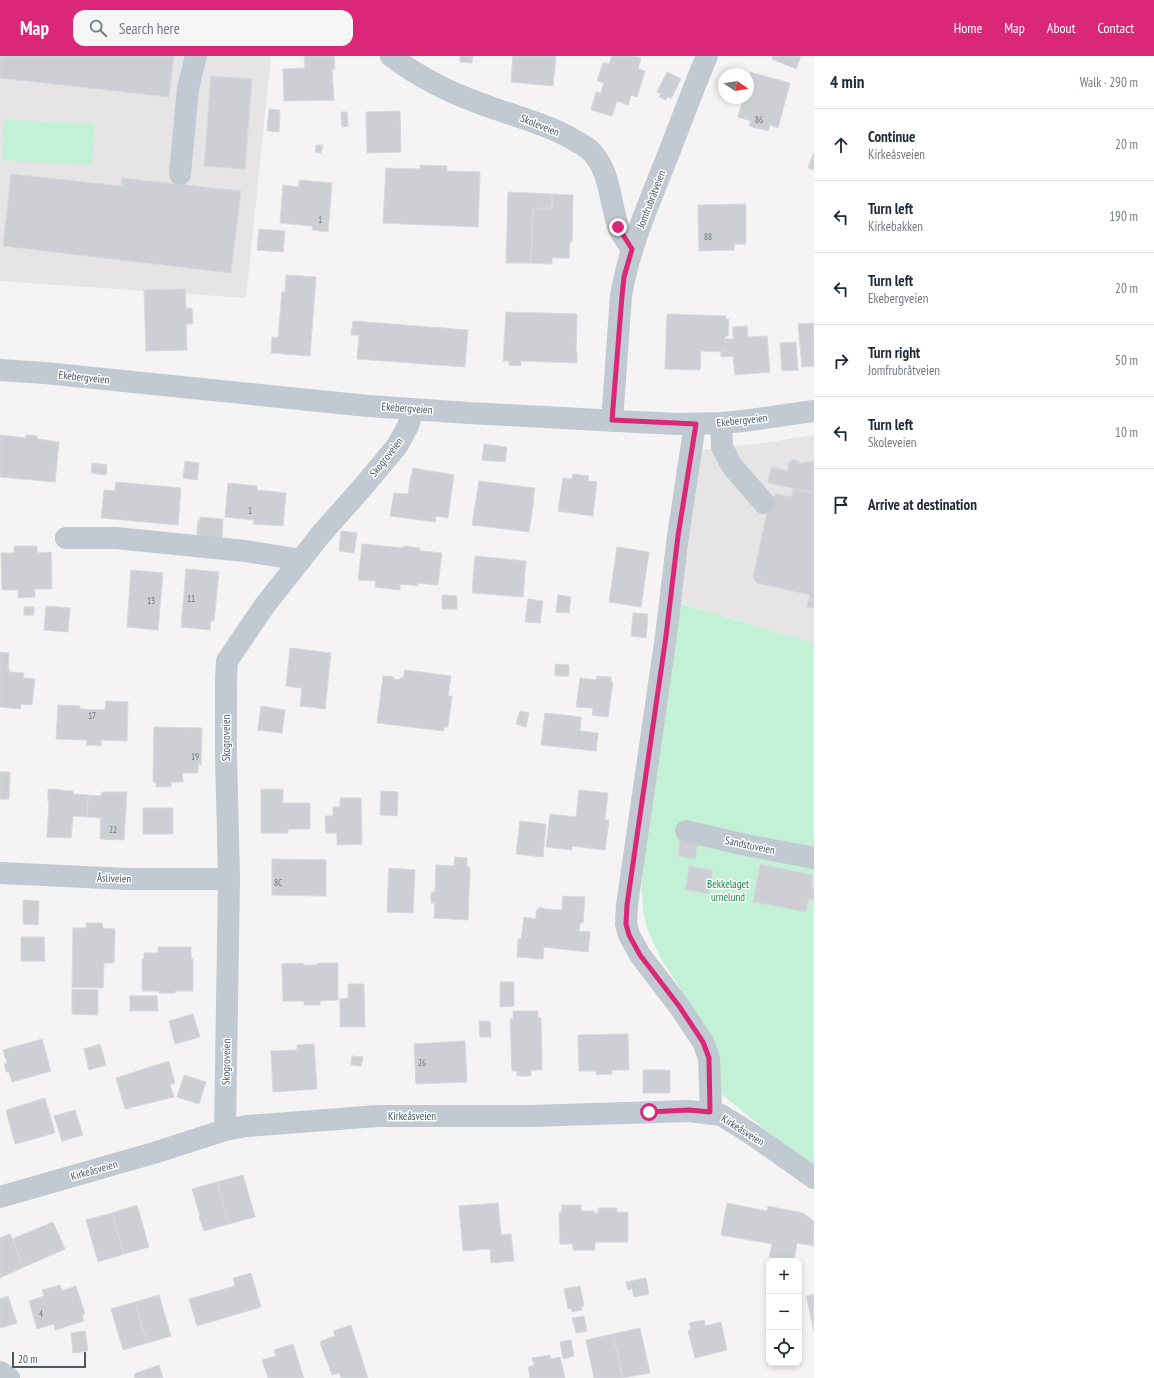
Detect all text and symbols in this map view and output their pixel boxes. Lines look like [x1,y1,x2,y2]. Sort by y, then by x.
search box [73,10,353,46]
text: Map [20,16,49,40]
icon: search [87,17,109,39]
text: Search here [119,19,180,38]
text: Home [954,19,982,37]
text: Map [1004,19,1025,37]
text: About [1047,19,1076,37]
text: Contact [1098,19,1134,37]
north arrow [718,68,754,104]
text: 4 min [830,71,864,93]
text: Walk · 290 m [1080,74,1138,91]
street label: Skoleveien [518,111,562,139]
house number: 86 [755,114,763,125]
text: Continue [868,127,915,146]
icon: ahead [830,134,852,156]
text: 20 m [1115,136,1138,153]
text: Kirkeåsveien [868,146,925,163]
street label: Jomfrubråtveien [633,168,669,231]
text: Turn left [868,199,913,218]
icon: left [830,206,852,228]
text: 190 m [1109,208,1138,225]
house number: 1 [318,214,322,225]
route end [609,218,627,236]
text: Kirkebakken [868,218,923,235]
house number: 88 [704,231,712,242]
text: Turn left [868,271,913,290]
icon: left [830,278,852,300]
text: 20 m [1115,280,1138,297]
text: Ekebergveien [868,290,928,307]
text: Turn right [868,343,920,362]
icon: right [830,350,852,372]
text: 50 m [1115,352,1138,369]
text: Jomfrubråtveien [868,362,940,379]
street label: Ekebergveien [58,367,110,387]
street label: Ekebergveien [381,399,433,417]
street label: Ekebergveien [716,410,768,430]
text: Turn left [868,415,913,434]
icon: left [830,422,852,444]
text: 10 m [1115,424,1138,441]
street label: Skogroveien [366,434,406,480]
text: Skoleveien [868,434,917,451]
icon: arrive [830,494,852,516]
text: Arrive at destination [868,495,977,514]
house number: 1 [248,505,252,516]
house number: 11 [187,593,195,604]
house number: 13 [147,595,155,606]
house number: 17 [88,710,96,721]
street label: Skogroveien [219,715,233,761]
house number: 19 [191,751,199,762]
house number: 22 [109,824,117,835]
street label: Sandstuveien [724,833,776,857]
street label: Åsliveien [97,870,132,886]
house number: 8C [274,877,282,888]
park label: Bekkelaget urnelund [707,877,749,904]
street label: Skogroveien [219,1038,233,1085]
house number: 26 [418,1057,426,1068]
route start [640,1103,658,1121]
street label: Kirkeåsveien [388,1109,436,1123]
street label: Kirkeåsveien [719,1111,767,1149]
street label: Kirkeåsveien [69,1157,119,1183]
map controls [766,1258,802,1366]
button: + [766,1258,802,1294]
button: − [766,1294,802,1330]
house number: 4 [39,1308,43,1319]
button: locate [766,1330,802,1366]
scale bar [12,1350,86,1369]
text: 20 m [18,1352,37,1366]

